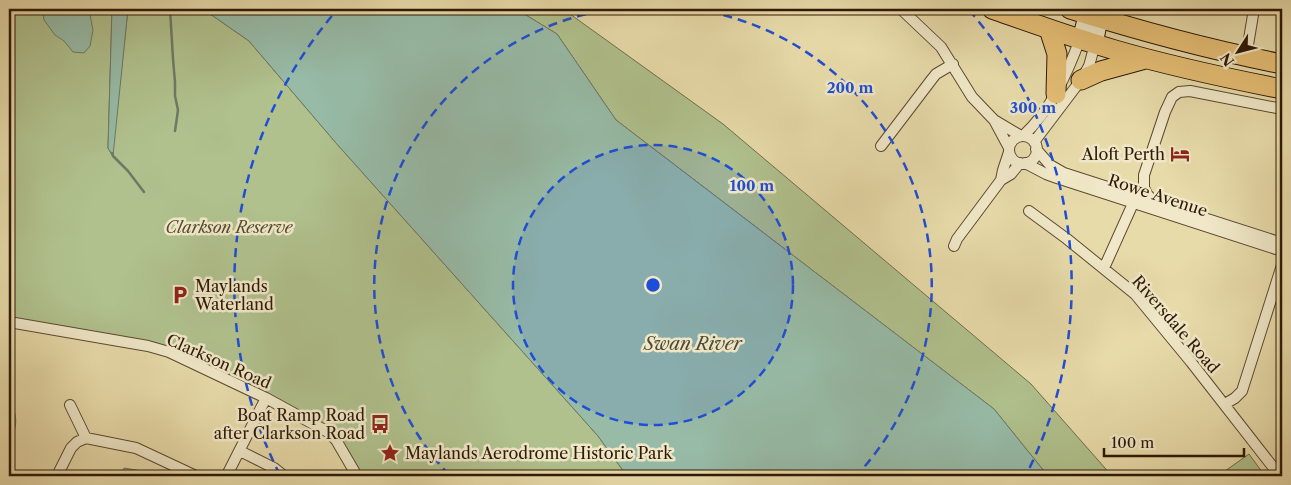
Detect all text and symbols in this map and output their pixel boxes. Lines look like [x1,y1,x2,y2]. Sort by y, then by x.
north arrow [1214,28,1264,78]
text: N [1217,49,1238,70]
text: 200 m [827,78,873,97]
text: 300 m [1010,98,1056,117]
hotel icon: Aloft Perth [1169,143,1191,165]
place label: Aloft Perth [1081,144,1165,164]
street label: Rowe Avenue [1106,170,1210,220]
text: 100 m [730,176,774,195]
park label: Clarkson Reserve [165,217,294,237]
street label: Riversdale Road [1128,271,1224,377]
place label: Maylands Waterland [194,276,274,314]
centre of rings [644,276,662,294]
parking icon: Maylands Waterland [169,284,191,306]
street label: Clarkson Road [164,329,275,393]
water label: Swan River [643,333,743,355]
place label: Boat Ramp Road after Clarkson Road [214,405,365,443]
bus stop icon: Boat Ramp Road after Clarkson Road [369,413,391,435]
scale bar [1104,425,1244,457]
text: 100 m [1111,433,1154,452]
place icon: Maylands Aerodrome Historic Park [379,442,401,464]
place label: Maylands Aerodrome Historic Park [405,443,673,463]

